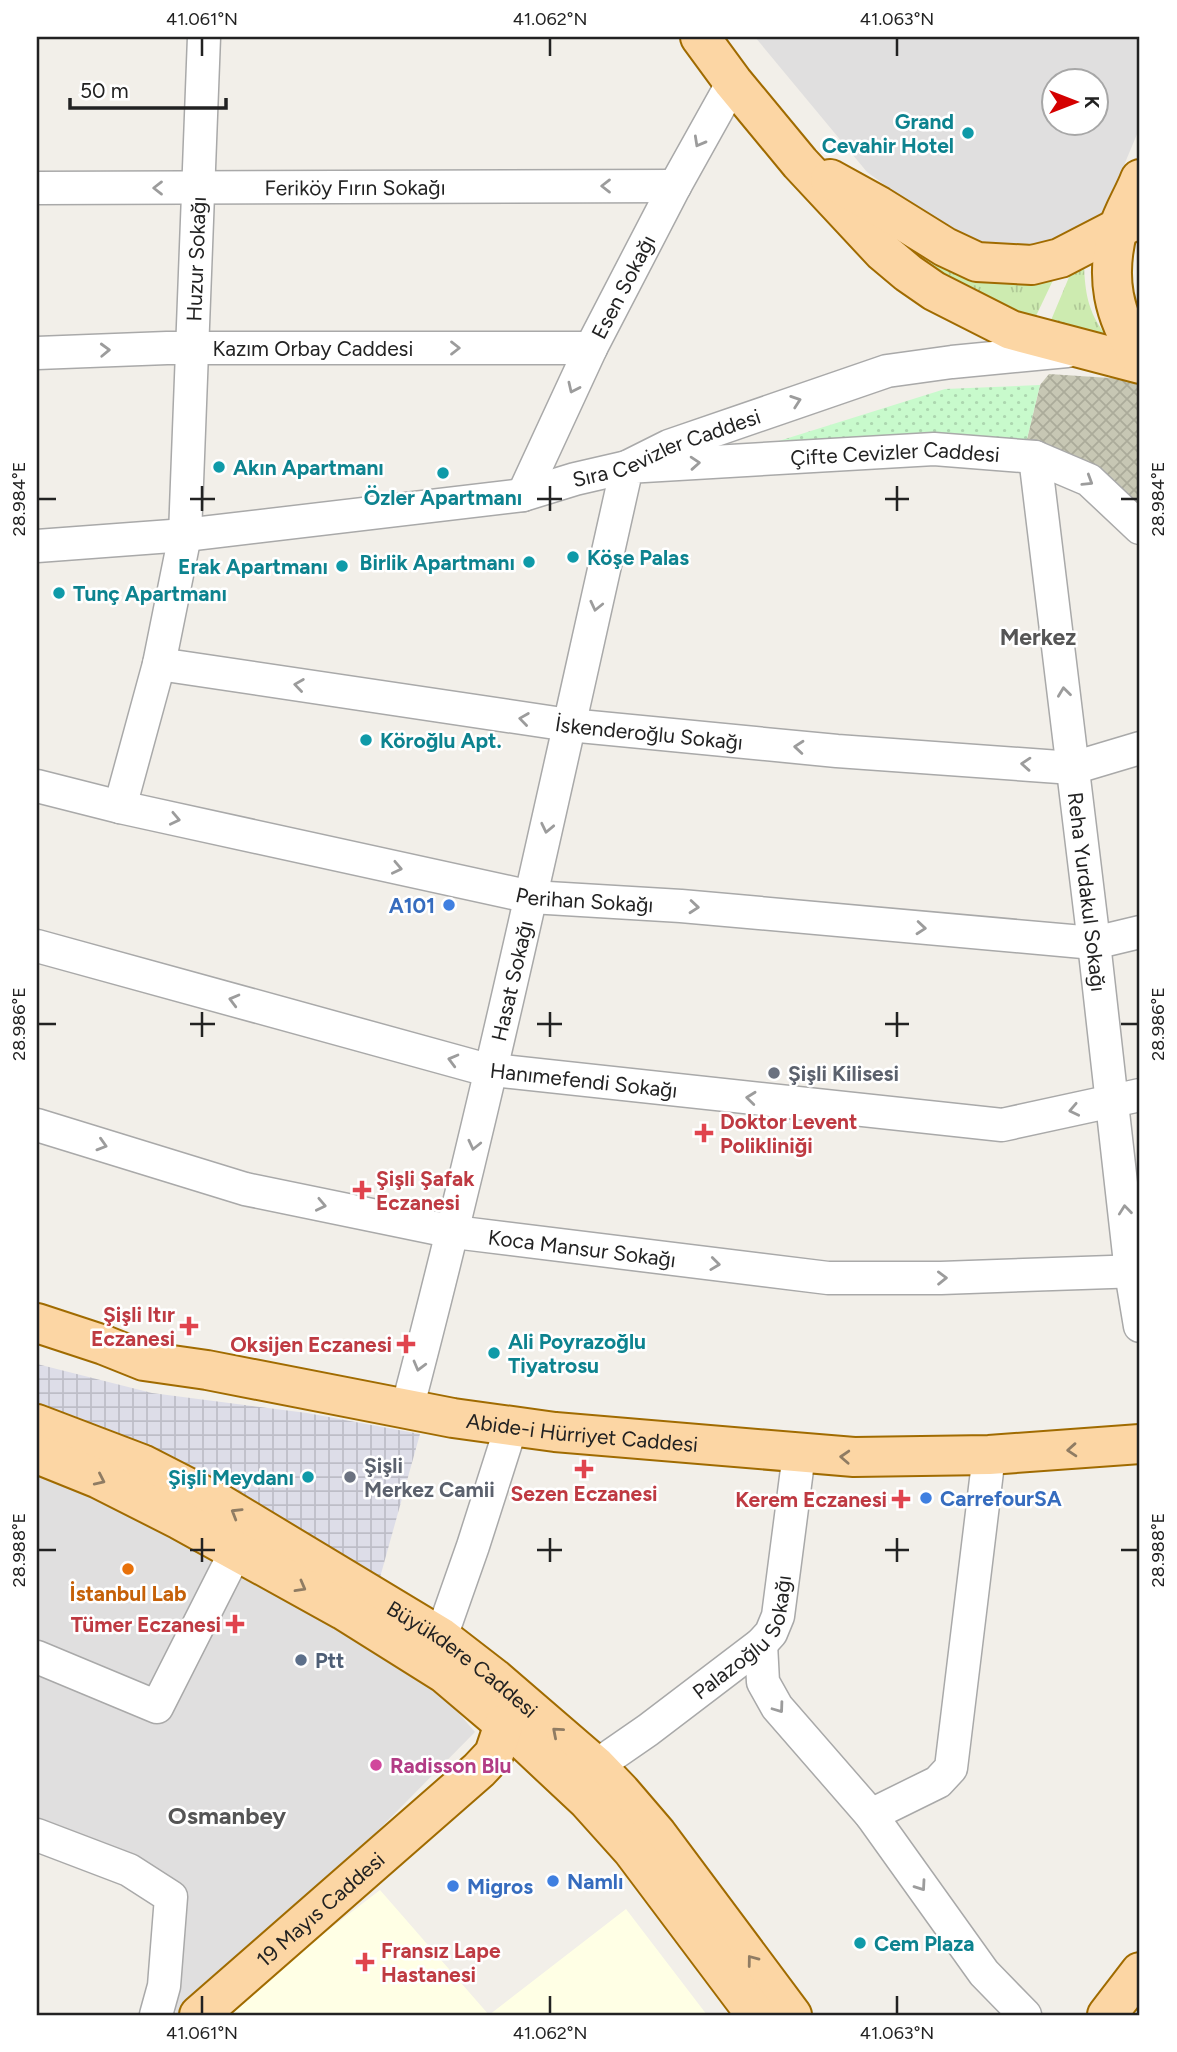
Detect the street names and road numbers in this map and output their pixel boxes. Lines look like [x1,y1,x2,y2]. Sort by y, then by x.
street label: Feriköy Fırın Sokağı [264,174,446,200]
street label: Huzur Sokağı [181,196,210,322]
street label: Esen Sokağı [586,231,660,343]
street label: Kazım Orbay Caddesi [213,336,413,361]
street label: Sıra Cevizler Caddesi [570,403,764,492]
street label: Çifte Cevizler Caddesi [790,436,1001,470]
street label: İskenderoğlu Sokağı [554,711,744,754]
street label: Reha Yurdakul Sokağı [1063,791,1112,993]
street label: Perihan Sokağı [513,882,654,917]
street label: Hasat Sokağı [486,918,538,1043]
street label: Hanımefendi Sokağı [489,1057,679,1102]
street label: Koca Mansur Sokağı [487,1224,677,1272]
street label: Abide-i Hürriyet Caddesi [465,1407,699,1456]
street label: Palazoğlu Sokağı [687,1574,796,1704]
street label: Büyükdere Caddesi [383,1595,543,1723]
street label: 19 Mayıs Caddesi [251,1846,389,1972]

